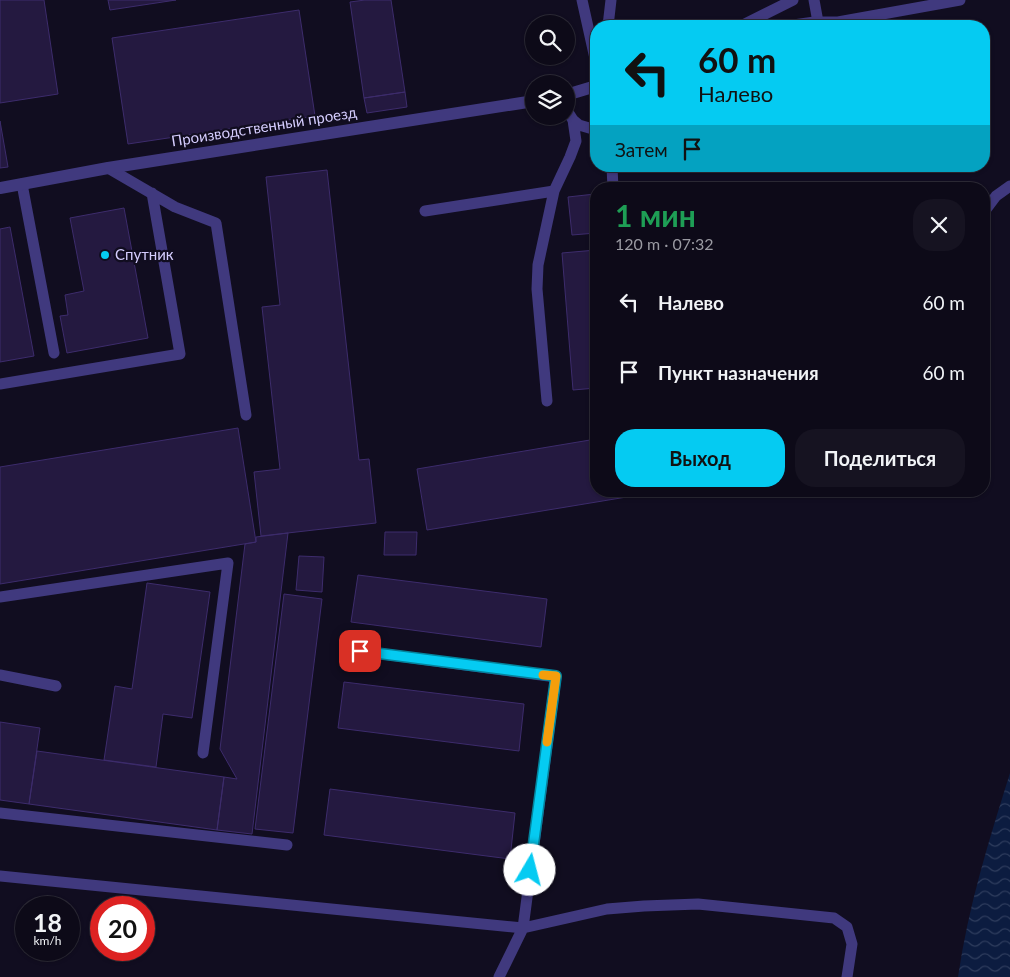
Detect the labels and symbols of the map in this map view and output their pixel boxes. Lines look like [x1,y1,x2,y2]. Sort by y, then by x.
street label: Производственный проезд [170,102,358,150]
place label: Спутник [115,245,174,263]
marker: Спутник [99,249,111,261]
pin [339,630,381,672]
position arrow [503,843,555,895]
speed limit sign: 20 [90,896,155,961]

